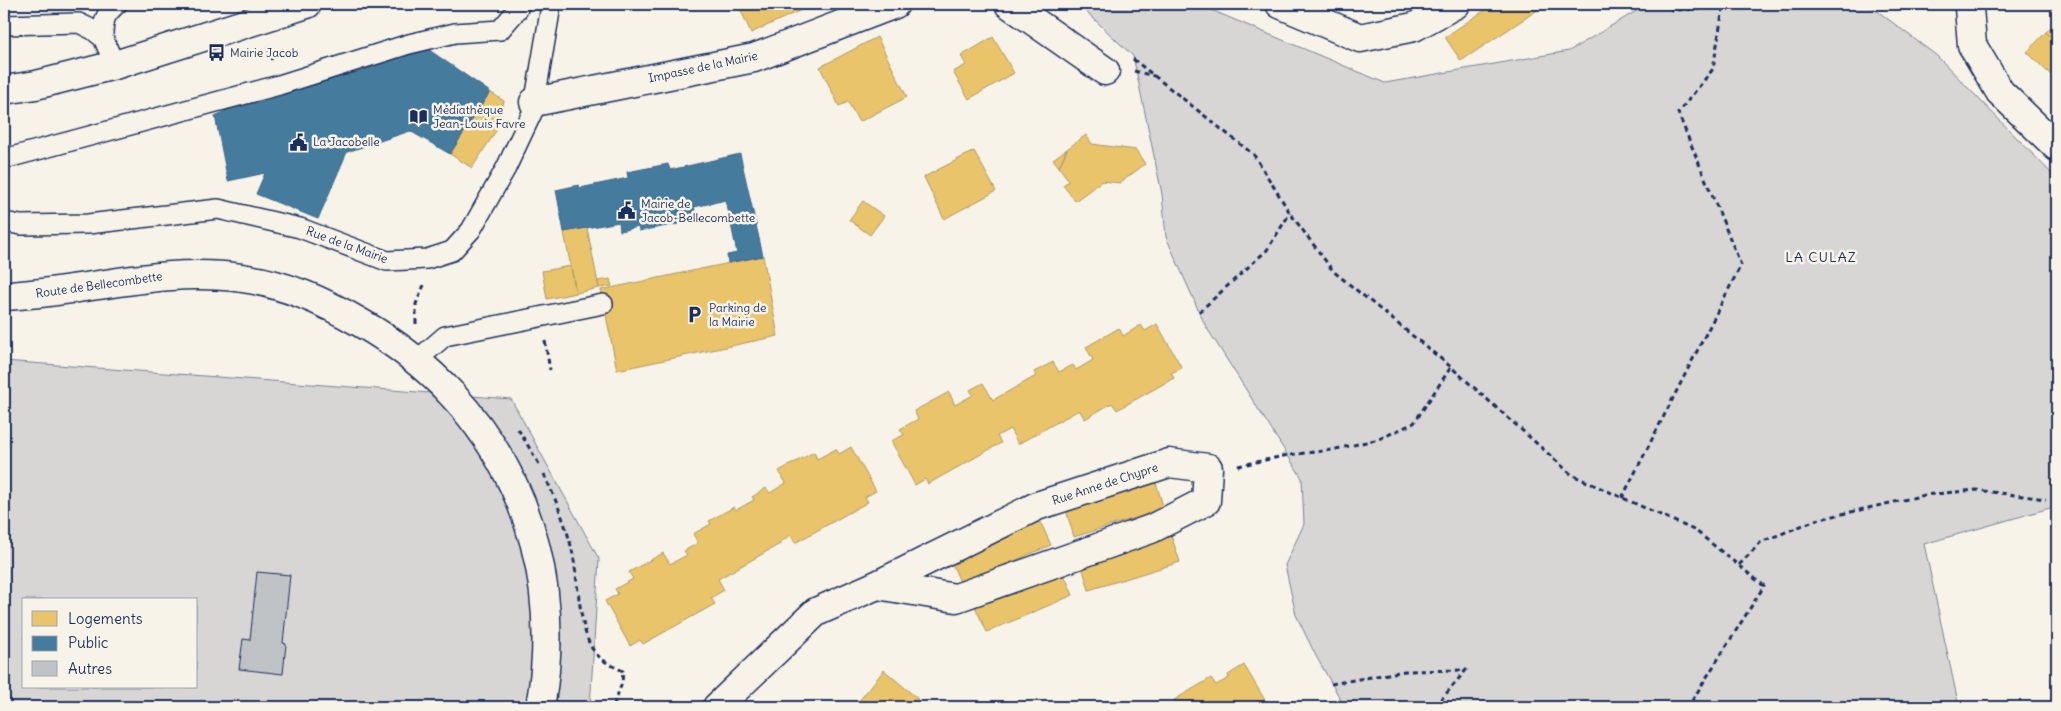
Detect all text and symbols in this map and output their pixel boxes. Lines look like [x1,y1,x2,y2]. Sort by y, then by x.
bus stop icon: Mairie Jacob [206,43,226,63]
place label: Mairie Jacob [230,45,299,60]
street label: Impasse de la Mairie [647,48,759,85]
place label: Médiathèque Jean-Louis Favre [433,102,525,131]
library icon: Médiathèque Jean-Louis Favre [409,107,429,127]
public building icon: La Jacobelle [289,132,309,152]
place label: La Jacobelle [313,134,380,149]
place label: Mairie de Jacob-Bellecombette [641,196,755,225]
public building icon: Mairie de Jacob-Bellecombette [617,201,637,221]
street label: Rue de la Mairie [304,223,390,266]
district label: LA CULAZ [1785,248,1857,266]
street label: Route de Bellecombette [35,268,163,301]
place label: Parking de la Mairie [709,300,766,329]
parking icon: Parking de la Mairie [685,305,705,325]
street label: Rue Anne de Chypre [1050,459,1160,508]
legend [22,598,198,688]
text: Logements [68,609,143,628]
text: Public [68,633,109,652]
text: Autres [68,659,112,678]

